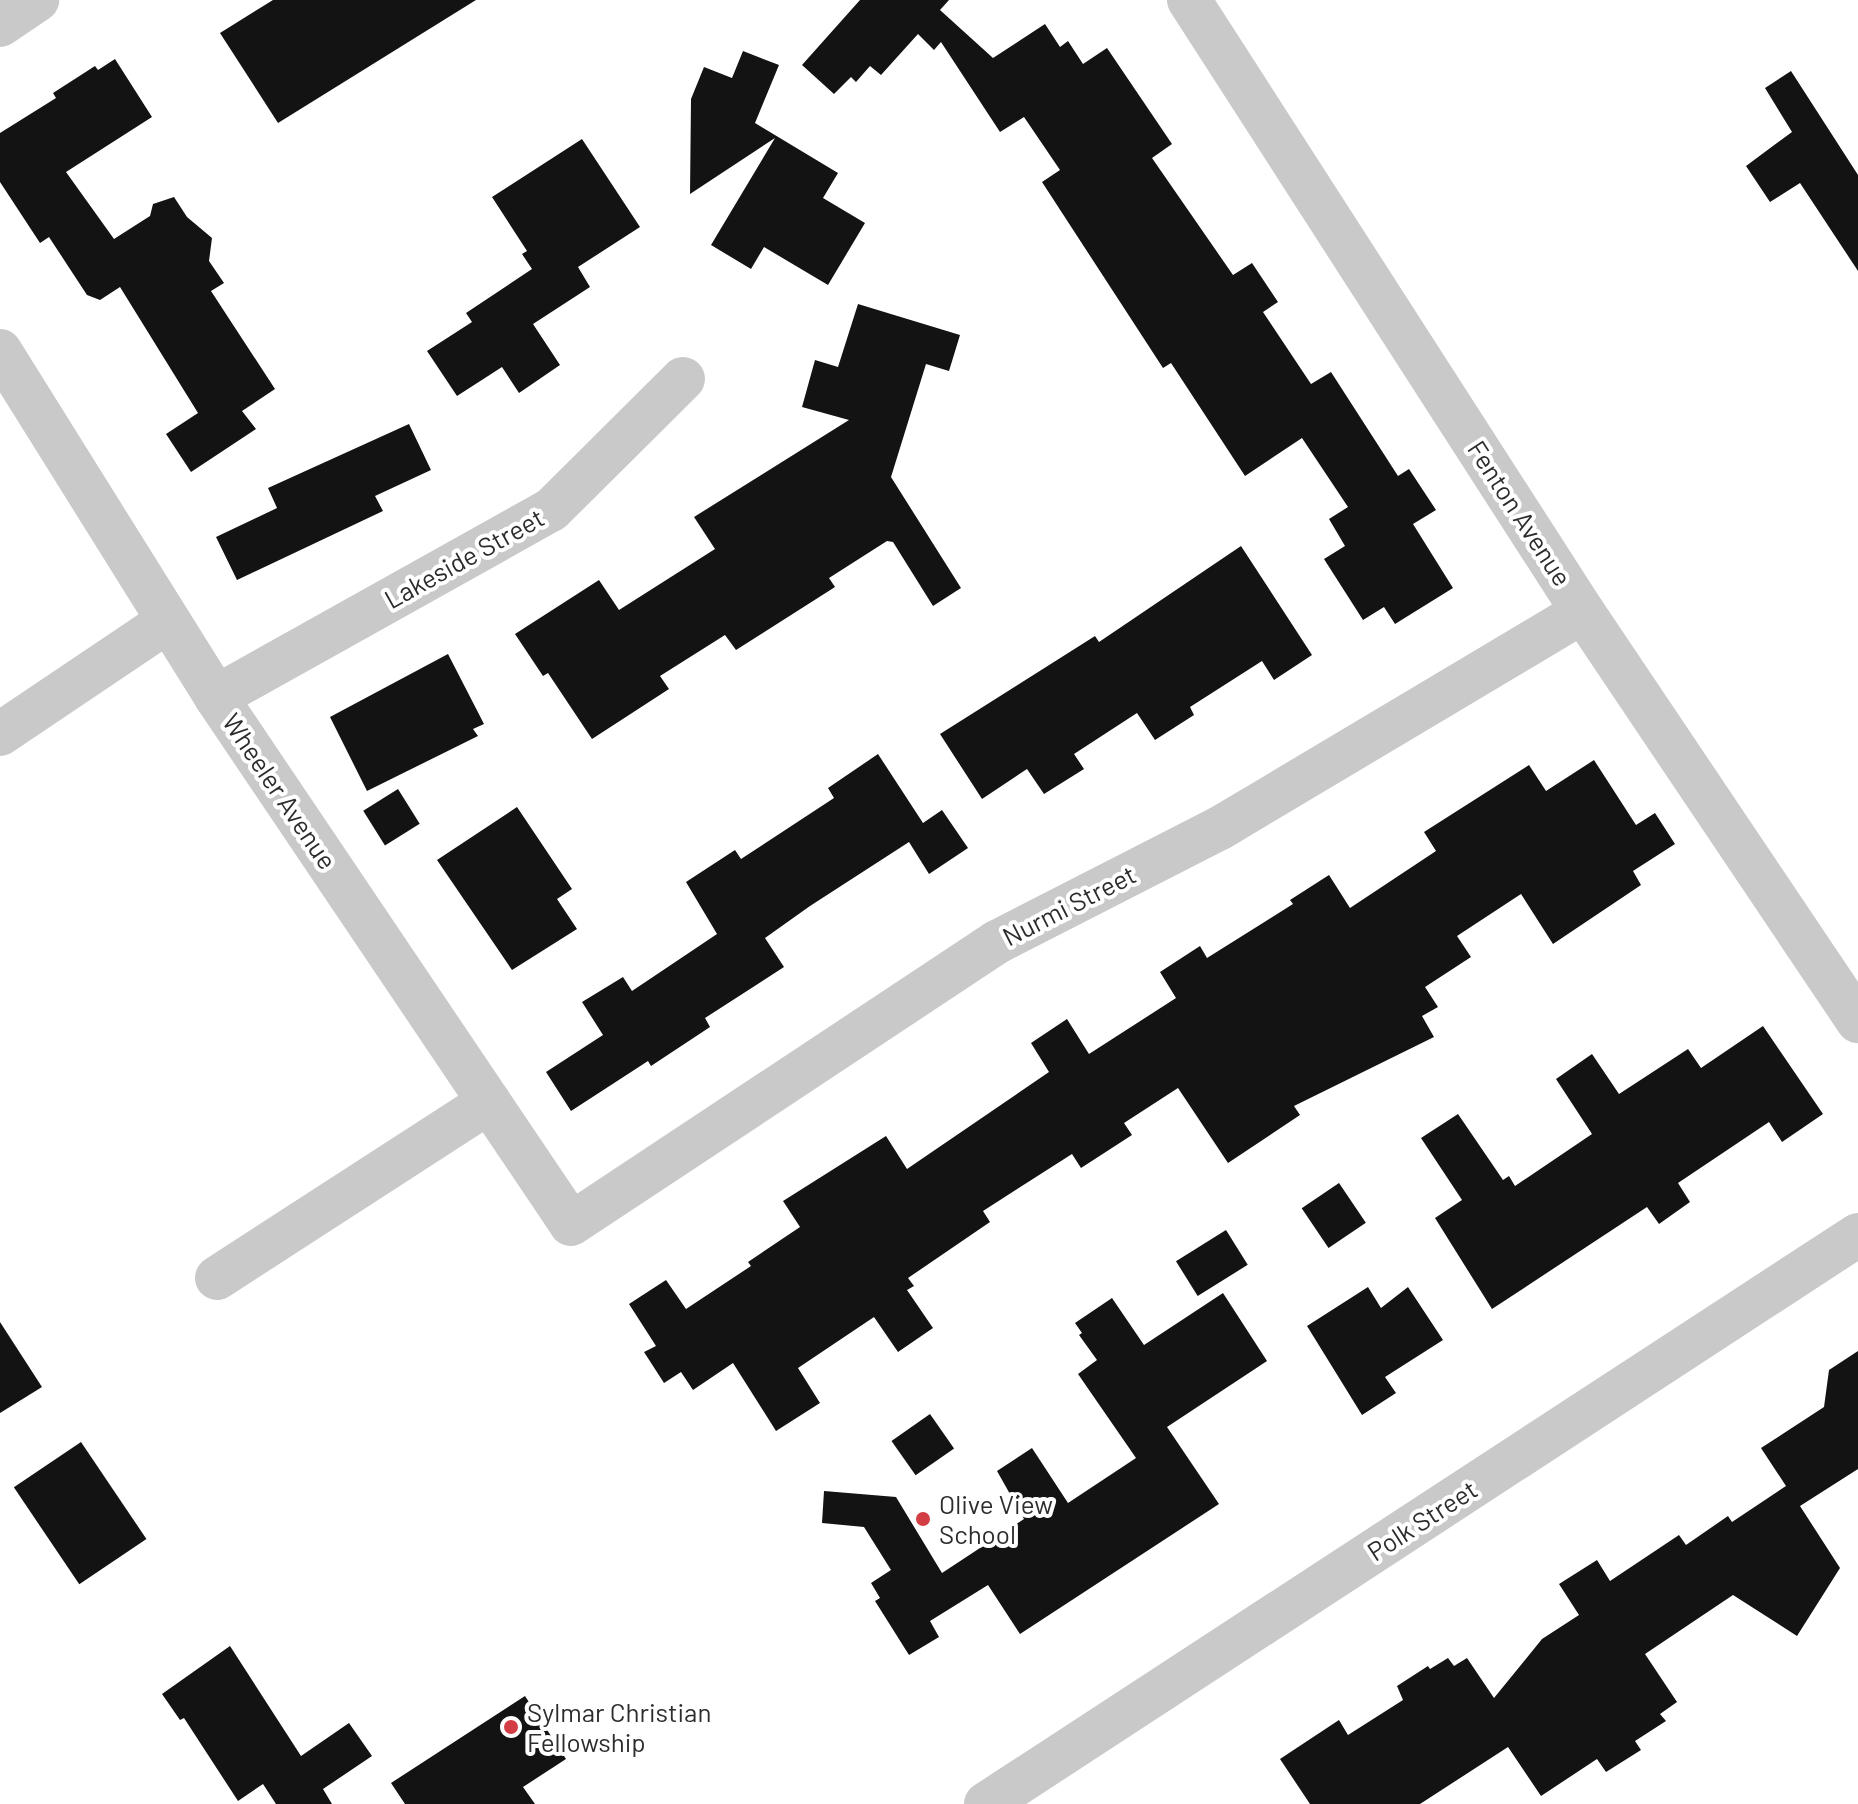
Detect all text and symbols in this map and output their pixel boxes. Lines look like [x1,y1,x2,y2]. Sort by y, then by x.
street label: Fenton Avenue [1462,435,1578,591]
street label: Lakeside Street [379,501,549,615]
street label: Wheeler Avenue [216,707,344,875]
street label: Nurmi Street [997,858,1141,952]
street label: Polk Street [1361,1473,1483,1567]
place label: Olive View School [939,1488,1053,1550]
marker: Olive View School [914,1510,932,1528]
place label: Sylmar Christian Fellowship [527,1696,711,1758]
marker: Sylmar Christian Fellowship [502,1718,520,1736]

